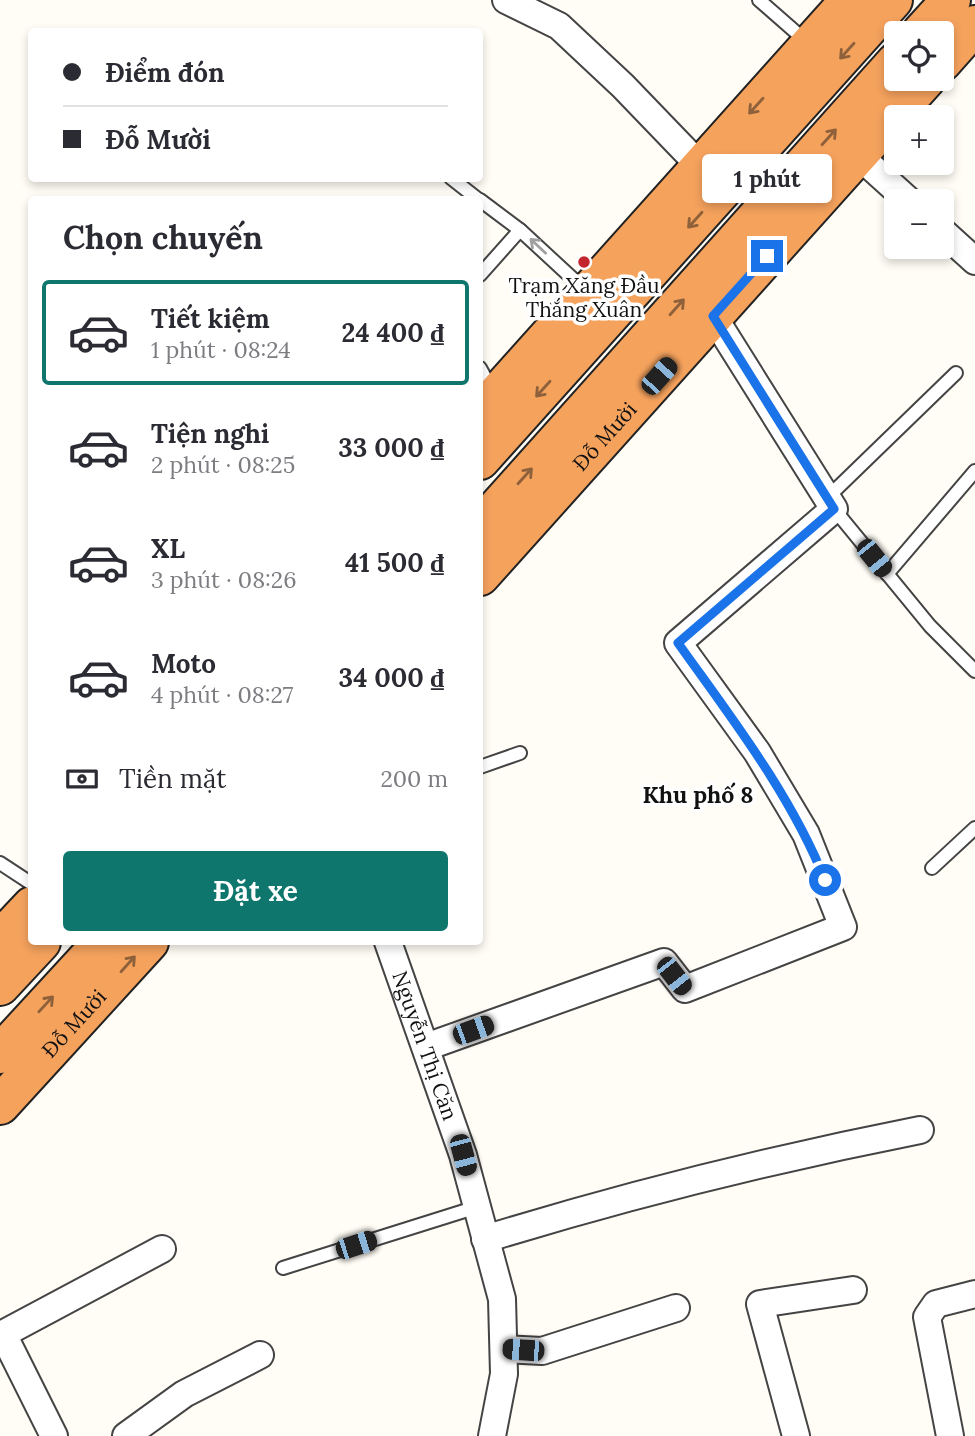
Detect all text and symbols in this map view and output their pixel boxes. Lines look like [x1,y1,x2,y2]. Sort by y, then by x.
map controls [884,21,954,259]
button: locate [884,21,954,91]
one-way arrow [839,42,855,60]
text: Điểm đón [105,56,225,89]
one-way arrow [747,97,764,114]
button: + [884,105,954,175]
text: Đỗ Mười [105,123,211,156]
one-way arrow [820,129,837,146]
callout: 1 phút [702,154,832,204]
text: 1 phút [734,164,800,193]
button: − [884,189,954,259]
one-way arrow [687,211,703,229]
text: Chọn chuyến [63,217,263,258]
one-way arrow [530,238,547,255]
route end [751,240,783,272]
marker: Trạm Xăng Đầu Thắng Xuân [576,254,592,270]
place label: Trạm Xăng Đầu Thắng Xuân [508,272,660,323]
one-way arrow [669,298,685,316]
icon: car [67,301,130,364]
text: Tiết kiệm [151,302,270,335]
text: 24 400 ₫ [342,316,444,349]
text: 1 phút · 08:24 [151,335,291,364]
car [638,353,681,399]
one-way arrow [535,380,551,398]
street label: Đỗ Mười [567,396,643,477]
icon: car [67,416,130,479]
text: Tiện nghi [151,417,269,450]
text: 33 000 ₫ [338,431,444,464]
text: 2 phút · 08:25 [151,450,295,479]
one-way arrow [517,467,533,485]
icon: car [67,531,130,594]
text: XL [151,532,185,565]
car [853,535,896,581]
text: 41 500 ₫ [345,546,444,579]
text: 3 phút · 08:26 [151,565,296,594]
icon: car [67,646,130,709]
text: Moto [151,647,216,680]
text: 34 000 ₫ [339,661,444,694]
text: 4 phút · 08:27 [151,680,293,709]
icon: cash [63,760,101,798]
text: Tiền mặt [119,762,226,795]
text: 200 m [380,764,448,793]
district label: Khu phố 8 [642,780,754,809]
button: Đặt xe [63,851,448,931]
route start [809,864,841,896]
car [653,953,696,999]
one-way arrow [120,956,137,973]
street label: Nguyễn Thị Căn [386,967,464,1124]
street label: Đỗ Mười [36,983,112,1063]
one-way arrow [38,995,54,1013]
car [450,1013,497,1047]
car [448,1132,479,1178]
car [333,1229,380,1261]
car [502,1338,545,1362]

